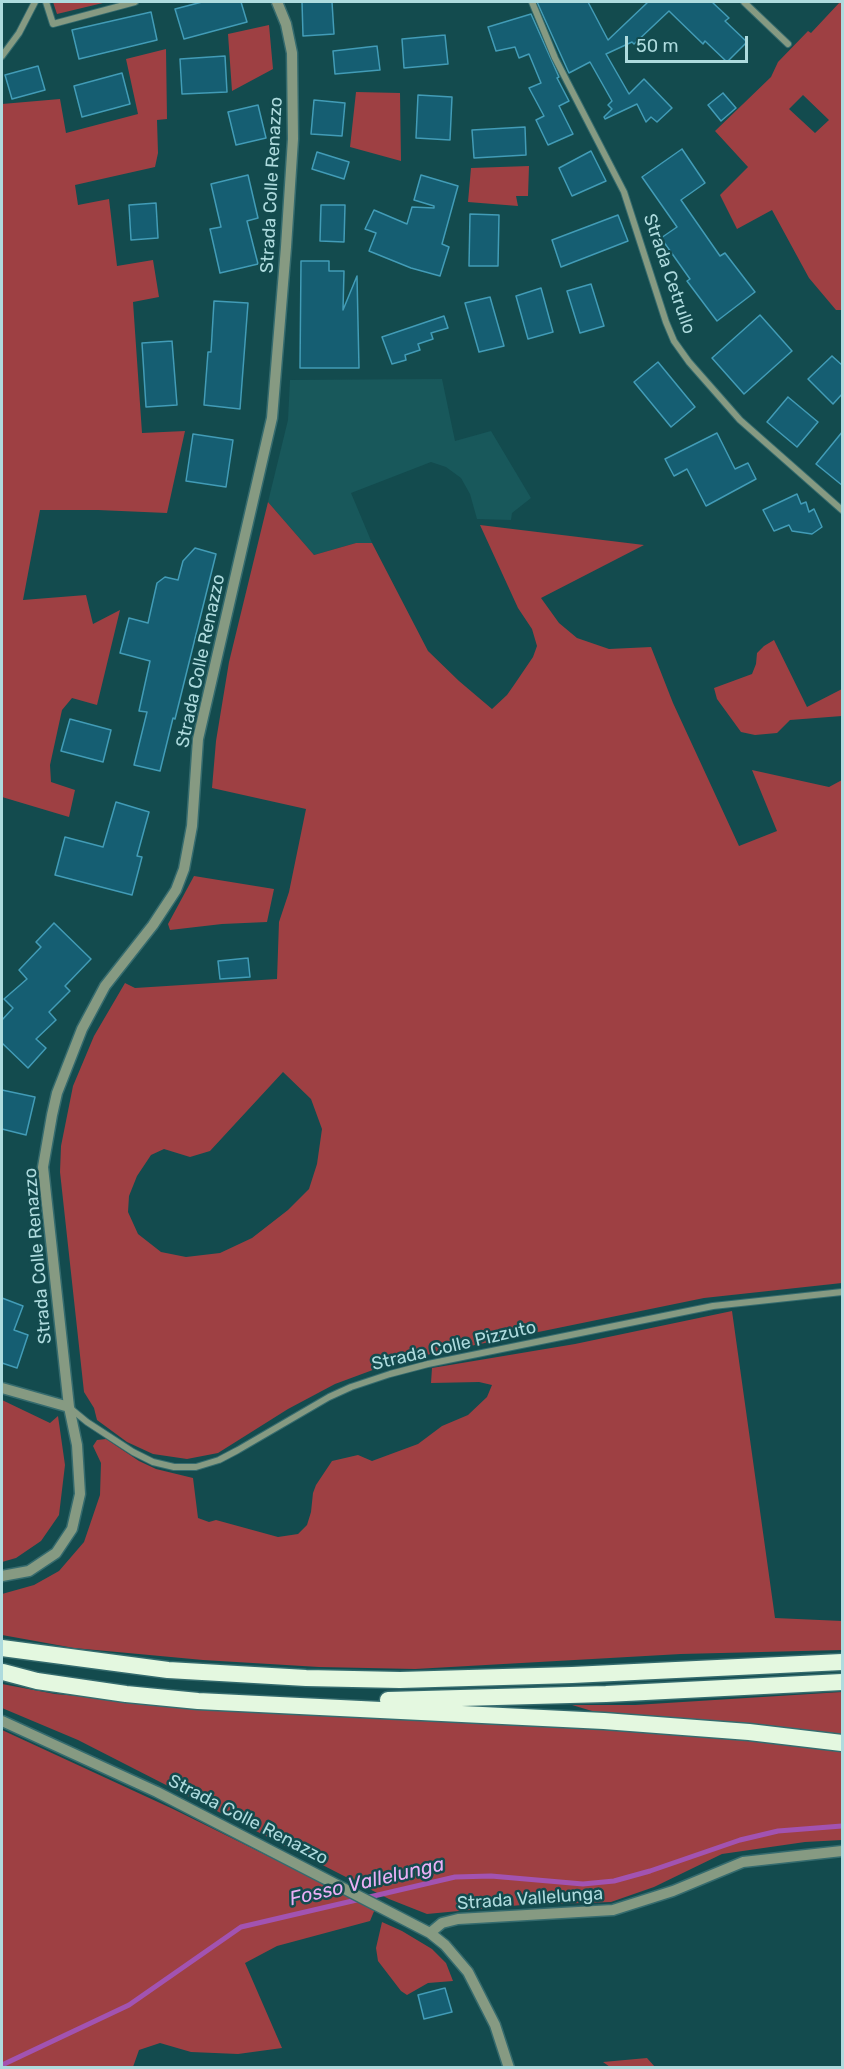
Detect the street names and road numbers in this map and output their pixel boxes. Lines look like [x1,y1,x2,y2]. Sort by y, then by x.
street label: Strada Colle Renazzo [257,96,287,274]
street label: Strada Cetrullo [638,211,700,337]
street label: Strada Colle Renazzo [172,572,230,750]
street label: Strada Colle Renazzo [20,1167,56,1345]
street label: Strada Colle Pizzuto [370,1317,538,1375]
street label: Strada Colle Renazzo [164,1770,332,1870]
street label: Strada Vallelunga [456,1883,604,1915]

